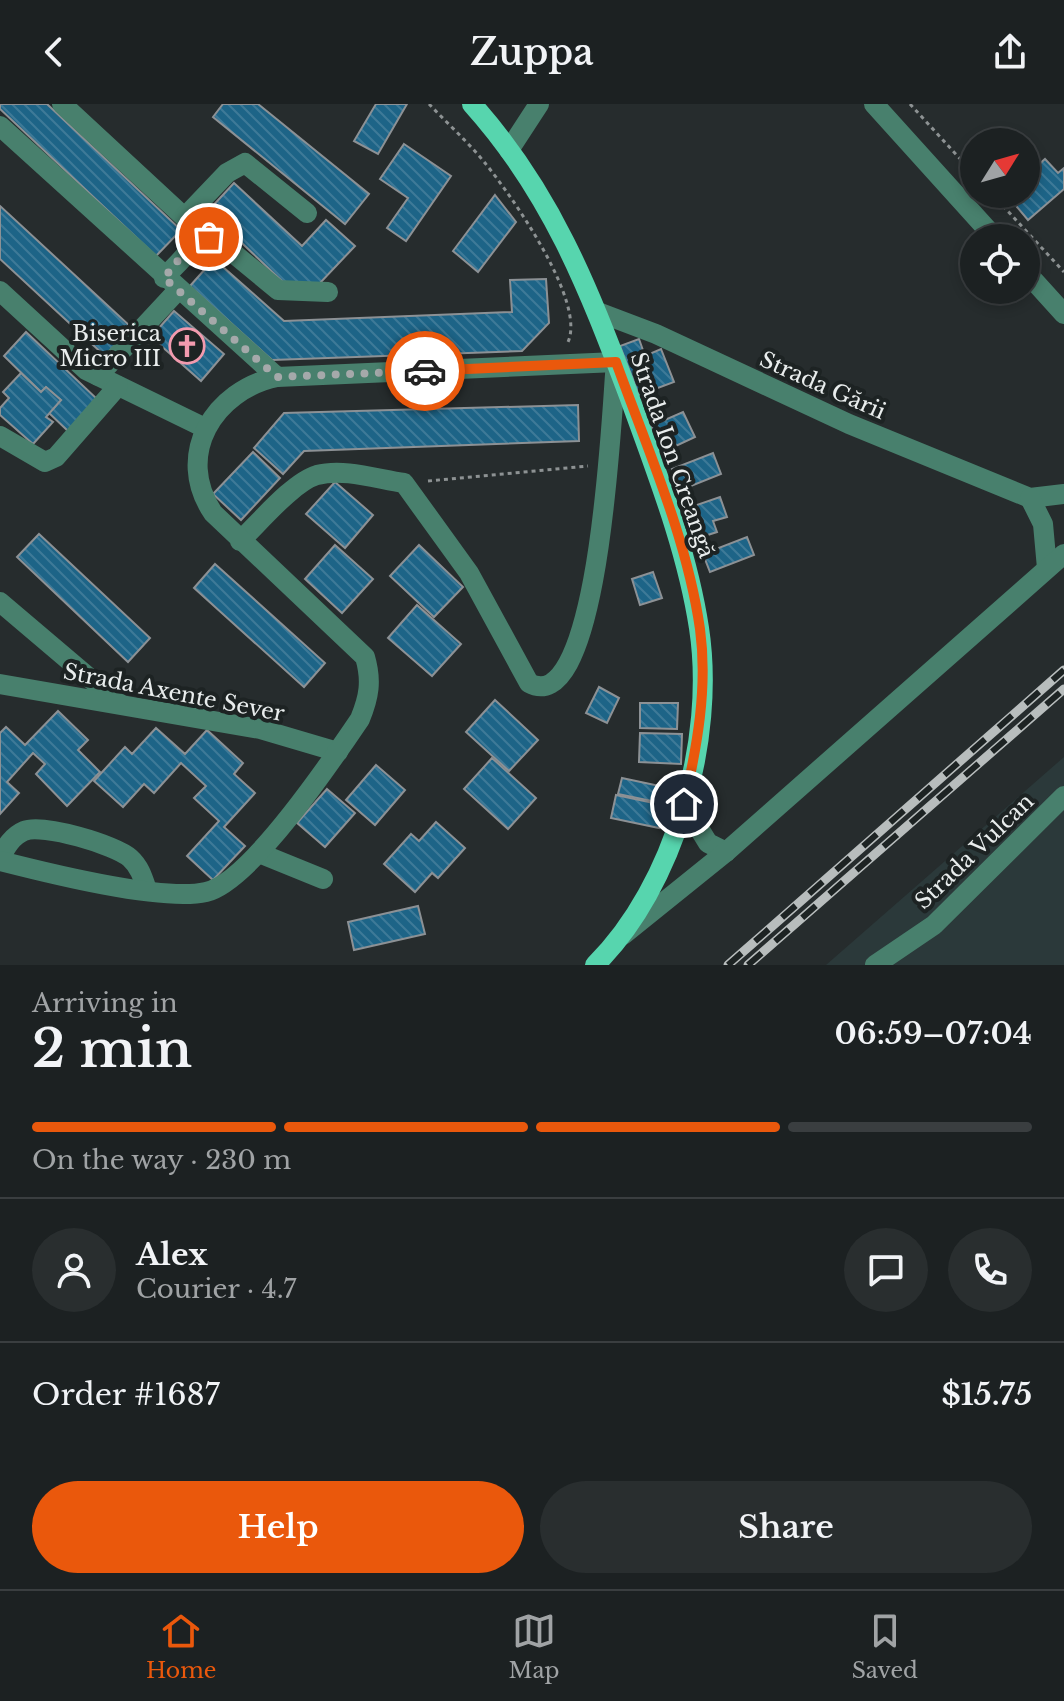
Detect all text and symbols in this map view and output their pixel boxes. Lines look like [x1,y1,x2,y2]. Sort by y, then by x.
icon: back [32,30,76,74]
text: Zuppa [470,30,594,75]
icon: share [988,30,1032,74]
north arrow [960,128,1040,208]
map controls [960,128,1040,304]
pin [175,203,243,271]
icon: bag [187,215,231,259]
button: locate [960,224,1040,304]
place label: Biserica Micro III [59,320,162,372]
church icon: Biserica Micro III [168,327,206,365]
courier [385,331,465,411]
street label: Strada Gării [756,346,890,425]
icon: car [403,349,447,393]
street label: Strada Ion Creangă [625,349,721,562]
street label: Strada Axente Sever [61,658,287,727]
pin [650,770,718,838]
icon: home [662,782,706,826]
street label: Strada Vulcan [909,788,1039,915]
text: Arriving in [32,987,178,1019]
text: 06:59–07:04 [834,1015,1032,1052]
text: 2 min [32,1017,192,1081]
text: On the way · 230 m [32,1144,291,1176]
button: person [32,1228,116,1312]
button: chat [844,1228,928,1312]
button: phone [948,1228,1032,1312]
text: Alex [136,1236,208,1273]
text: Courier · 4.7 [136,1273,296,1305]
text: Order #1687 [32,1376,220,1413]
text: $15.75 [941,1376,1032,1413]
button: Help [32,1481,524,1573]
button: Share [540,1481,1032,1573]
tab: Home [146,1609,216,1684]
tab: Map [508,1609,560,1684]
tab: Saved [852,1609,918,1684]

